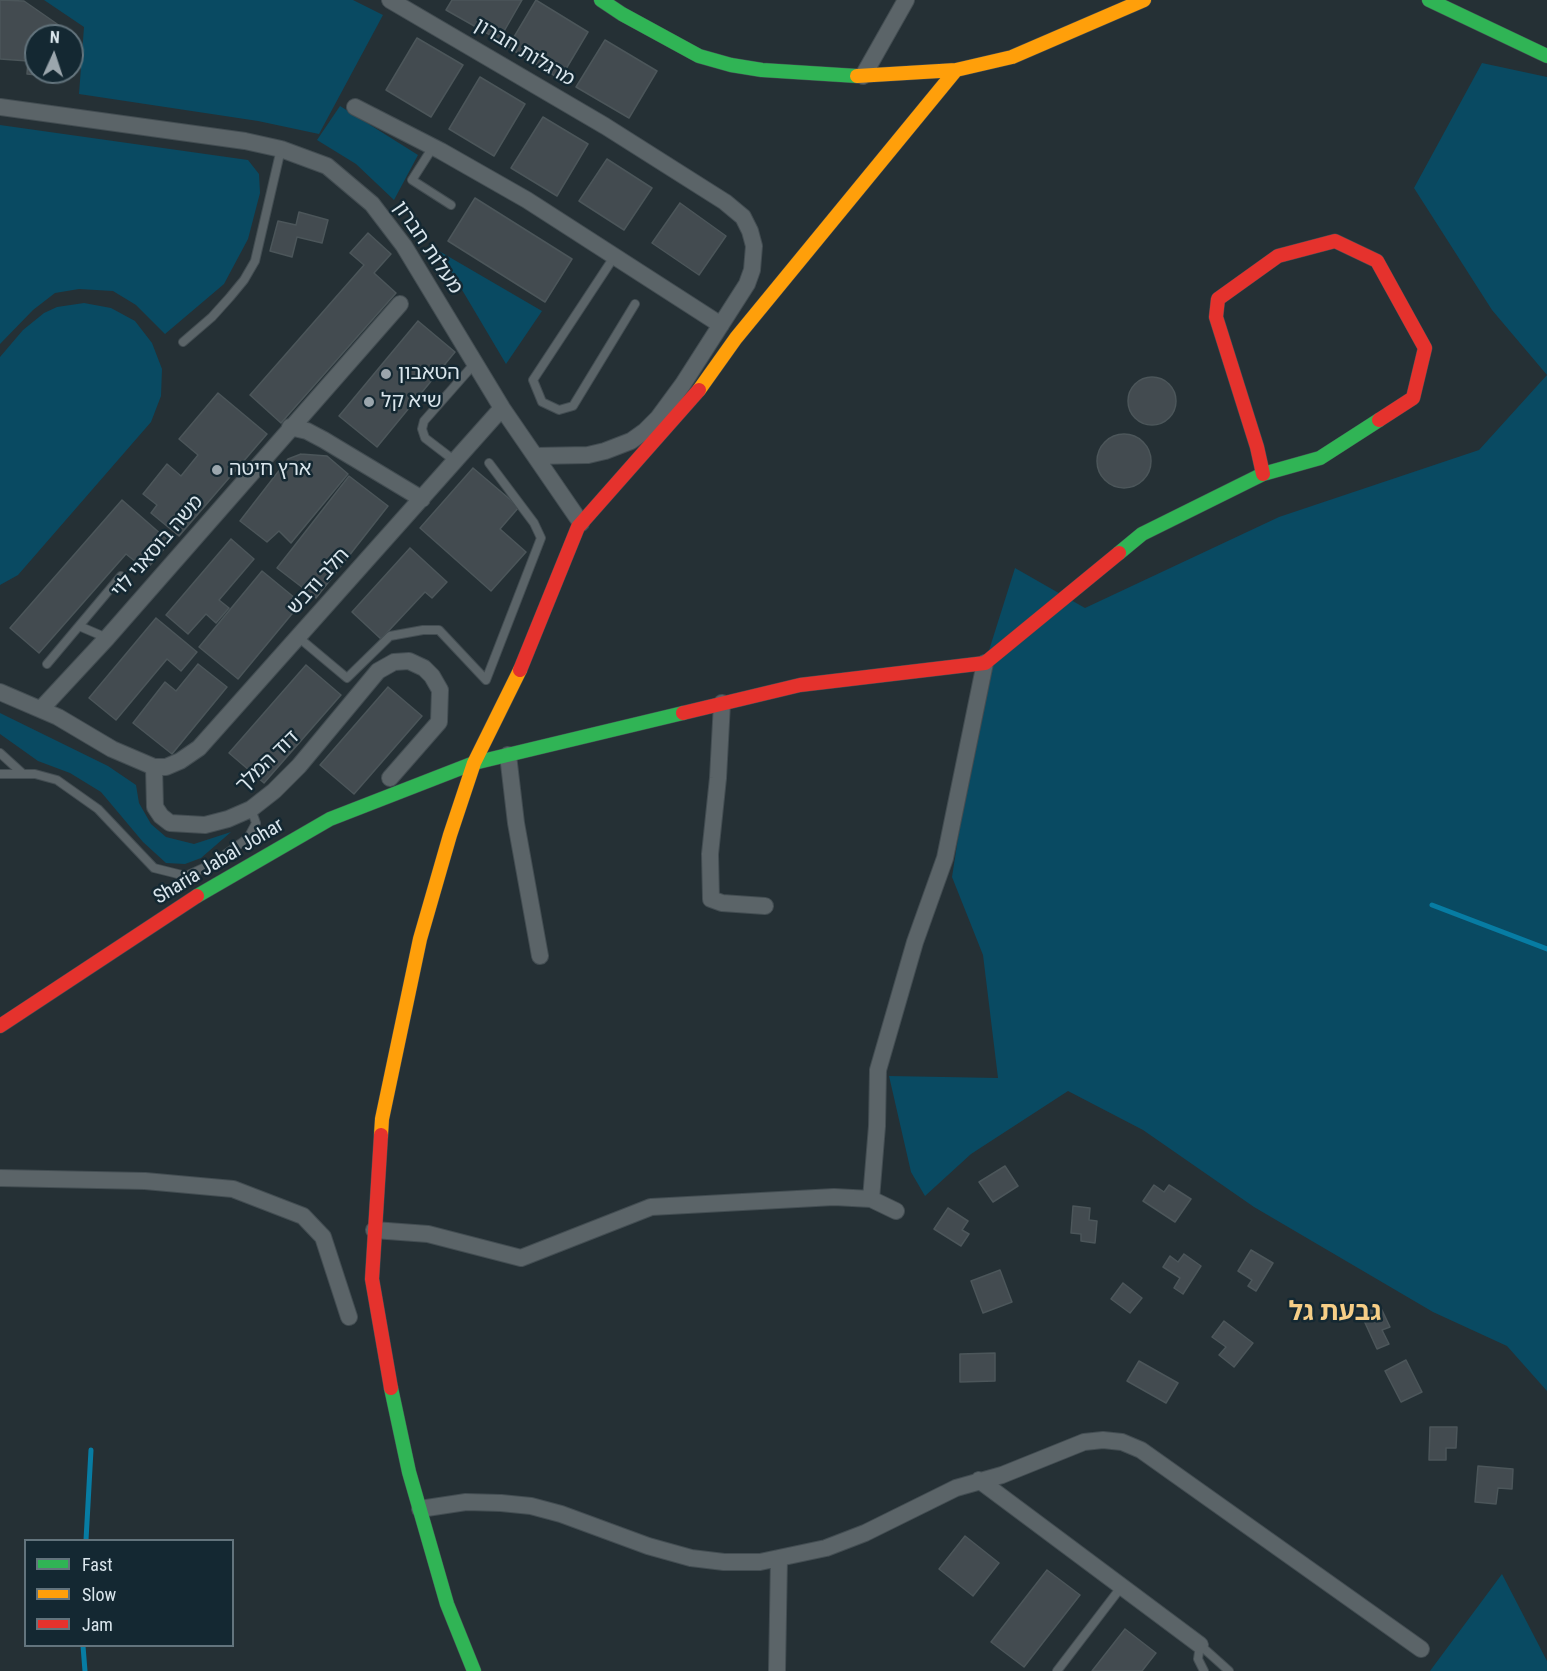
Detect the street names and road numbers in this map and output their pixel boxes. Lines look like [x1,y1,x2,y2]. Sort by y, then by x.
street label: מרגלות חברון [469,14,579,92]
street label: מעלות חברון [387,197,467,299]
street label: משה בוסאני לוי [107,491,209,603]
street label: חלב ודבש [283,544,355,620]
street label: דוד המלך [231,726,305,798]
street label: Sharia Jabal Johar [150,814,288,910]

